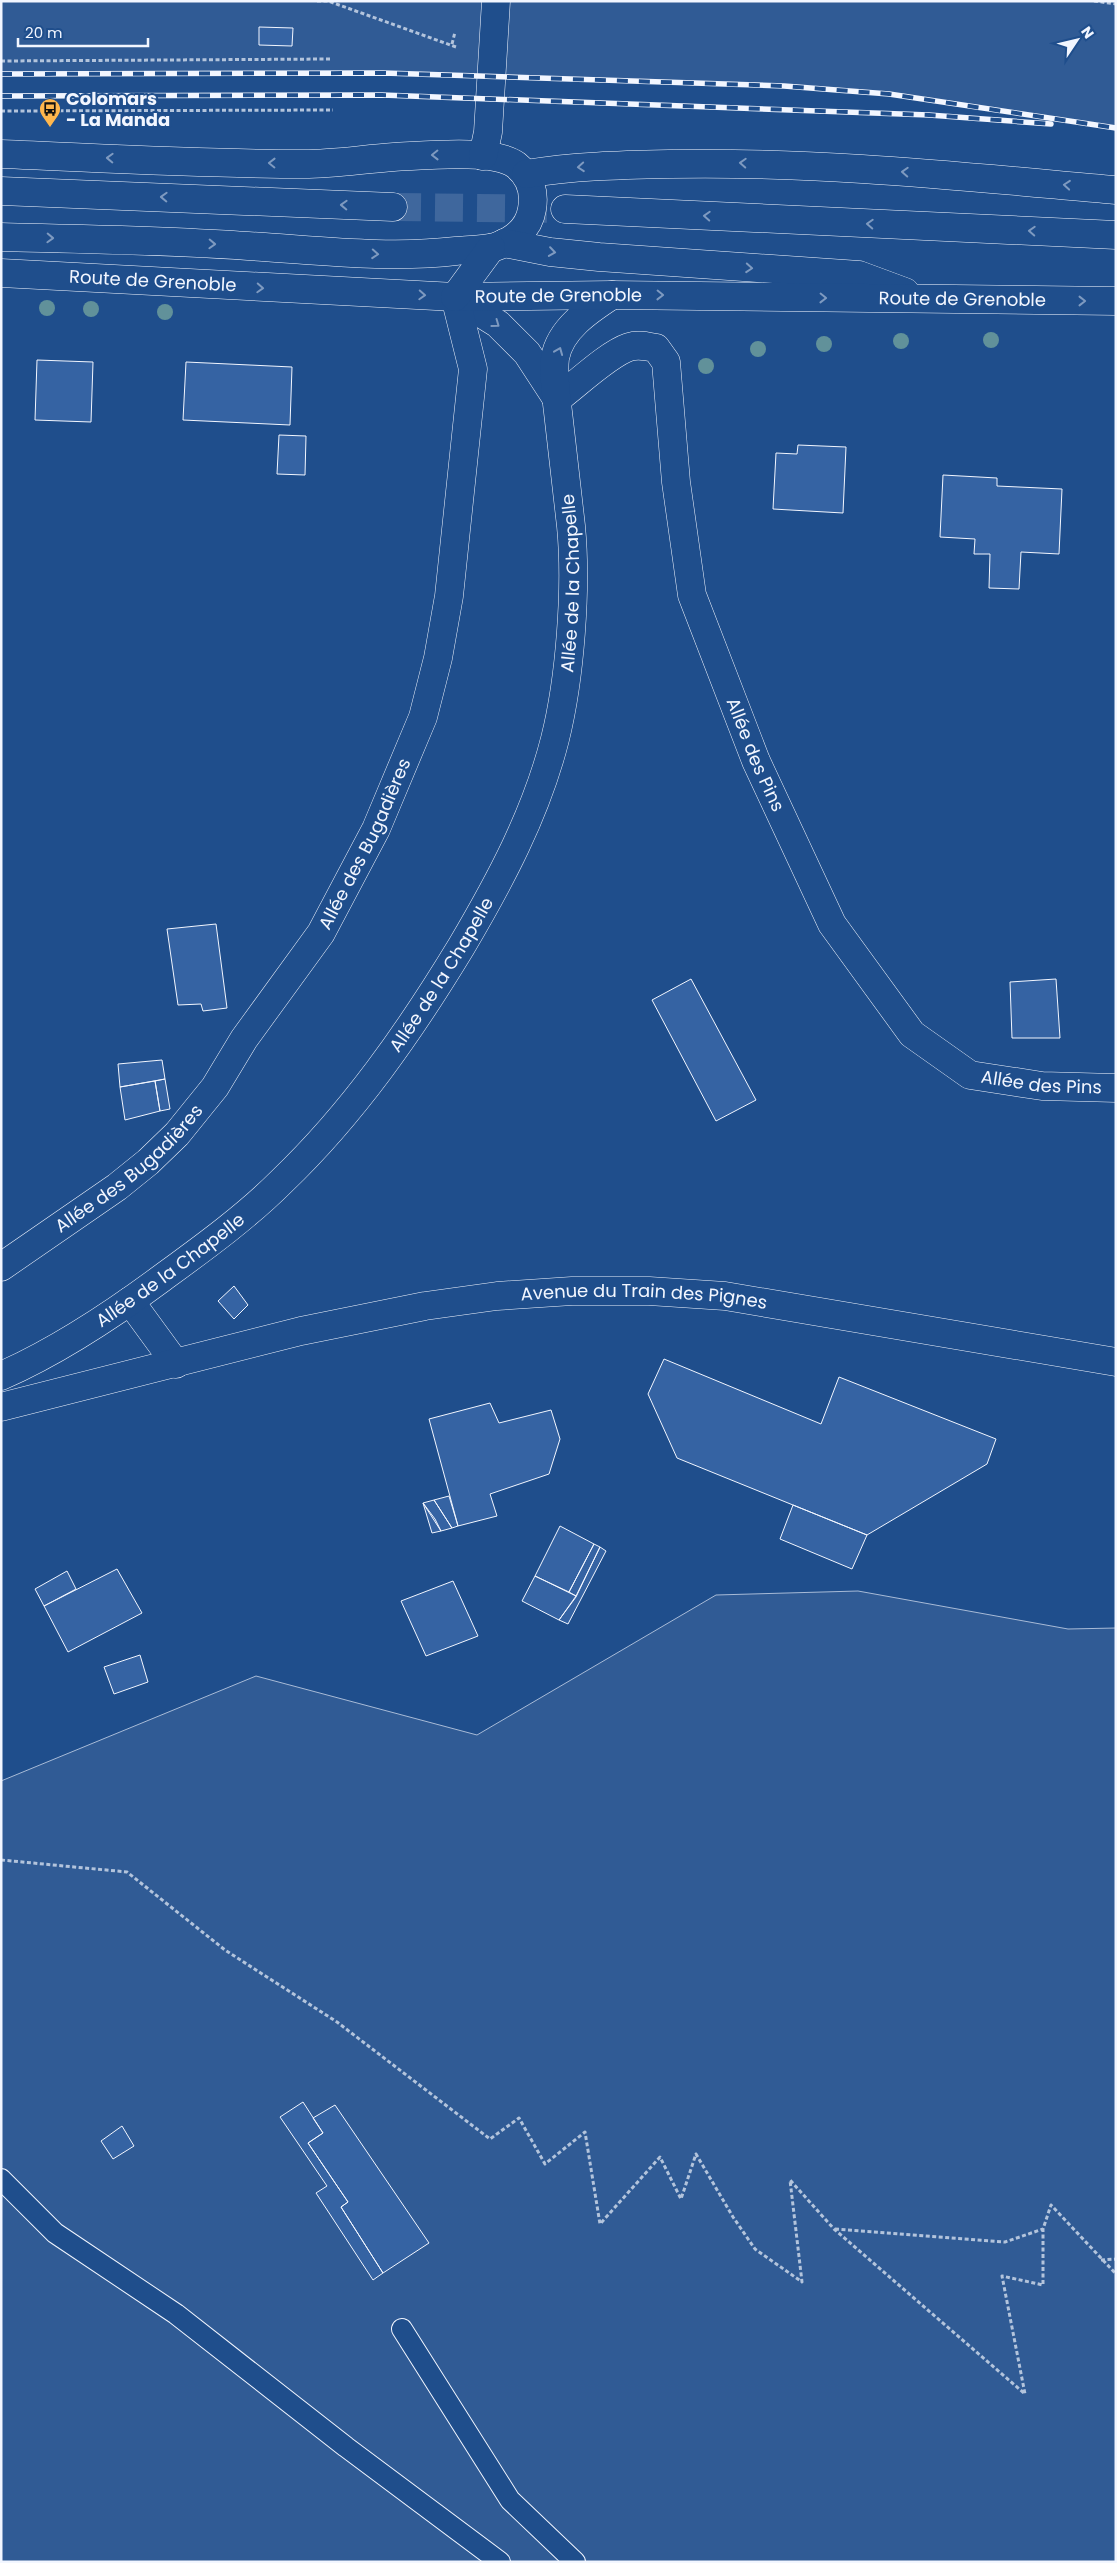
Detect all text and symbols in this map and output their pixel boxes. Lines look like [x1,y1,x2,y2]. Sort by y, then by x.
scale bar [18,15,148,47]
north arrow [1052,15,1102,65]
text: 20 m [25,22,63,43]
text: N [1076,22,1099,43]
place label: Colomars - La Manda [66,86,170,132]
bus stop icon: Colomars - La Manda [38,97,62,128]
one-way arrow [430,150,438,161]
one-way arrow [106,153,114,164]
one-way arrow [268,158,276,168]
one-way arrow [739,158,747,169]
one-way arrow [576,161,584,172]
one-way arrow [901,167,909,178]
one-way arrow [1063,180,1071,191]
one-way arrow [160,192,168,203]
one-way arrow [340,199,348,210]
one-way arrow [703,211,711,222]
one-way arrow [866,218,874,229]
one-way arrow [1028,226,1036,237]
one-way arrow [46,233,54,244]
one-way arrow [209,238,217,249]
one-way arrow [548,246,556,257]
one-way arrow [371,248,379,259]
one-way arrow [745,262,753,273]
street label: Route de Grenoble [69,264,237,297]
one-way arrow [256,282,264,293]
street label: Route de Grenoble [474,282,642,309]
street label: Route de Grenoble [878,285,1046,312]
one-way arrow [418,290,426,301]
one-way arrow [657,290,665,300]
one-way arrow [820,293,827,303]
one-way arrow [1078,296,1086,306]
one-way arrow [490,318,499,326]
one-way arrow [552,347,563,356]
street label: Allée de la Chapelle [554,493,585,674]
street label: Allée des Pins [721,694,791,816]
street label: Allée des Bugadières [312,754,416,934]
street label: Allée de la Chapelle [383,892,499,1057]
street label: Allée des Pins [979,1064,1102,1100]
street label: Allée des Bugadières [50,1099,208,1238]
street label: Allée de la Chapelle [91,1207,250,1333]
street label: Avenue du Train des Pignes [520,1278,769,1315]

